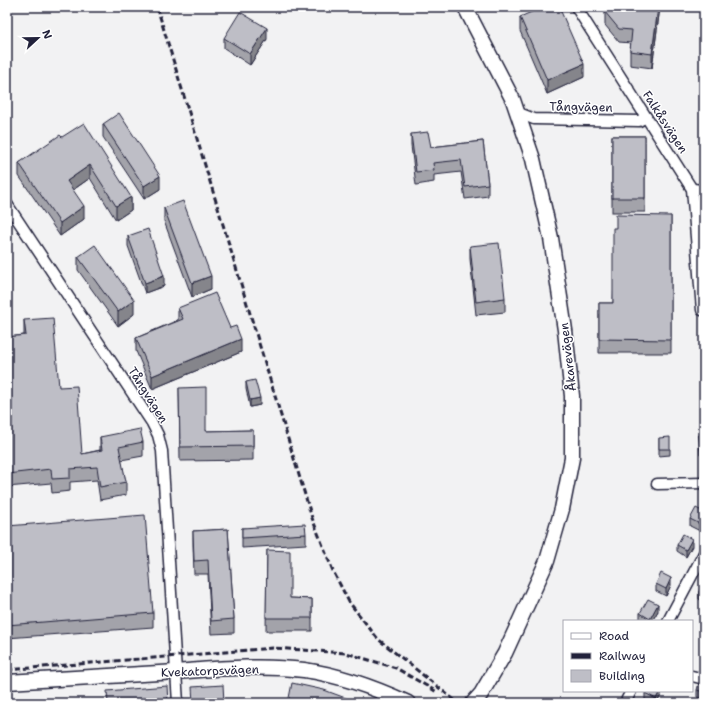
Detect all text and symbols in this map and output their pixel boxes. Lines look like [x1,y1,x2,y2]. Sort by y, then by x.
north arrow [18,18,58,58]
text: N [38,28,56,42]
street label: Falkåsvägen [639,88,691,156]
street label: Tångvägen [549,98,613,116]
street label: Åkarevägen [556,322,580,392]
street label: Tångvägen [124,364,172,426]
legend [563,620,693,692]
text: Road [599,628,630,644]
text: Railway [599,648,646,664]
street label: Kvekatorpsvägen [161,661,259,681]
text: Building [599,668,645,684]

